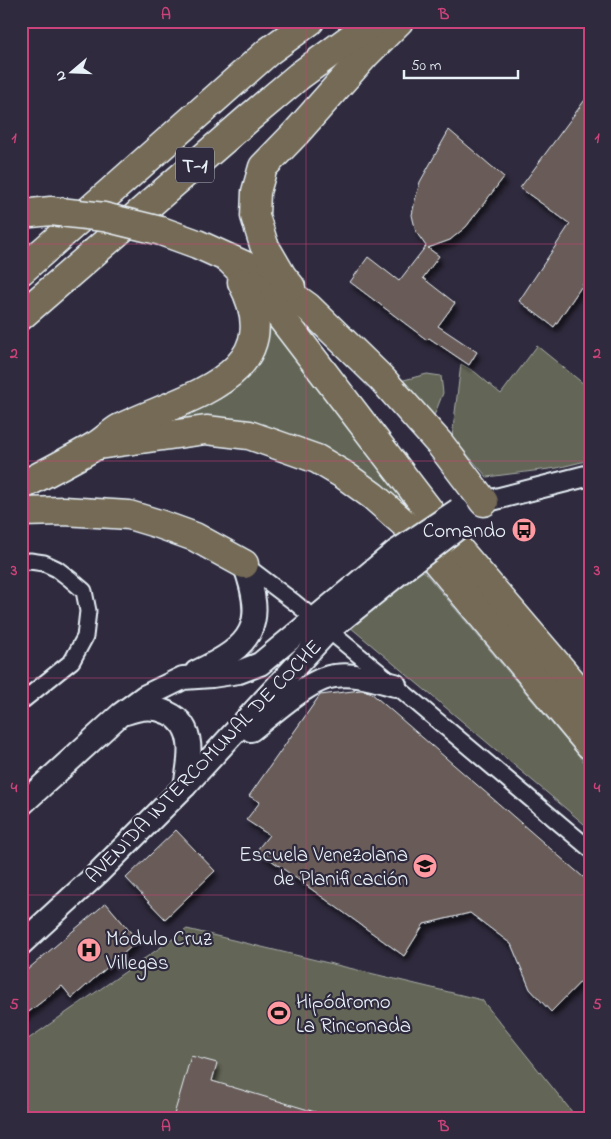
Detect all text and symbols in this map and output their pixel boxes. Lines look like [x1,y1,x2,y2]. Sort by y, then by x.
text: A [161,3,171,27]
text: B [438,3,450,27]
north arrow [48,48,98,98]
scale bar [404,48,517,80]
text: 50 m [411,55,442,77]
text: N [50,68,73,84]
text: 1 [11,126,17,150]
text: 1 [594,126,600,150]
road number: T-1 [176,148,214,182]
text: 2 [9,342,18,366]
text: 2 [592,342,601,366]
place label: Comando [423,517,506,547]
bus stop icon: Comando [511,517,537,543]
text: 3 [10,559,18,583]
text: 3 [593,559,601,583]
street label: AVENIDA INTERCOMUNAL DE COCHE [79,634,330,891]
text: 4 [10,776,18,800]
text: 4 [593,776,601,800]
place label: Escuela Venezolana de Planificación [239,841,408,895]
school or university icon: Escuela Venezolana de Planificación [412,853,438,879]
place label: Módulo Cruz Villegas [105,925,212,981]
hospital icon: Módulo Cruz Villegas [76,937,102,963]
place label: Hipódromo La Rinconada [296,988,411,1042]
text: 5 [9,993,19,1017]
text: 5 [592,993,602,1017]
sports icon: Hipódromo La Rinconada [266,1000,292,1026]
text: A [161,1115,171,1139]
text: B [438,1115,450,1139]

